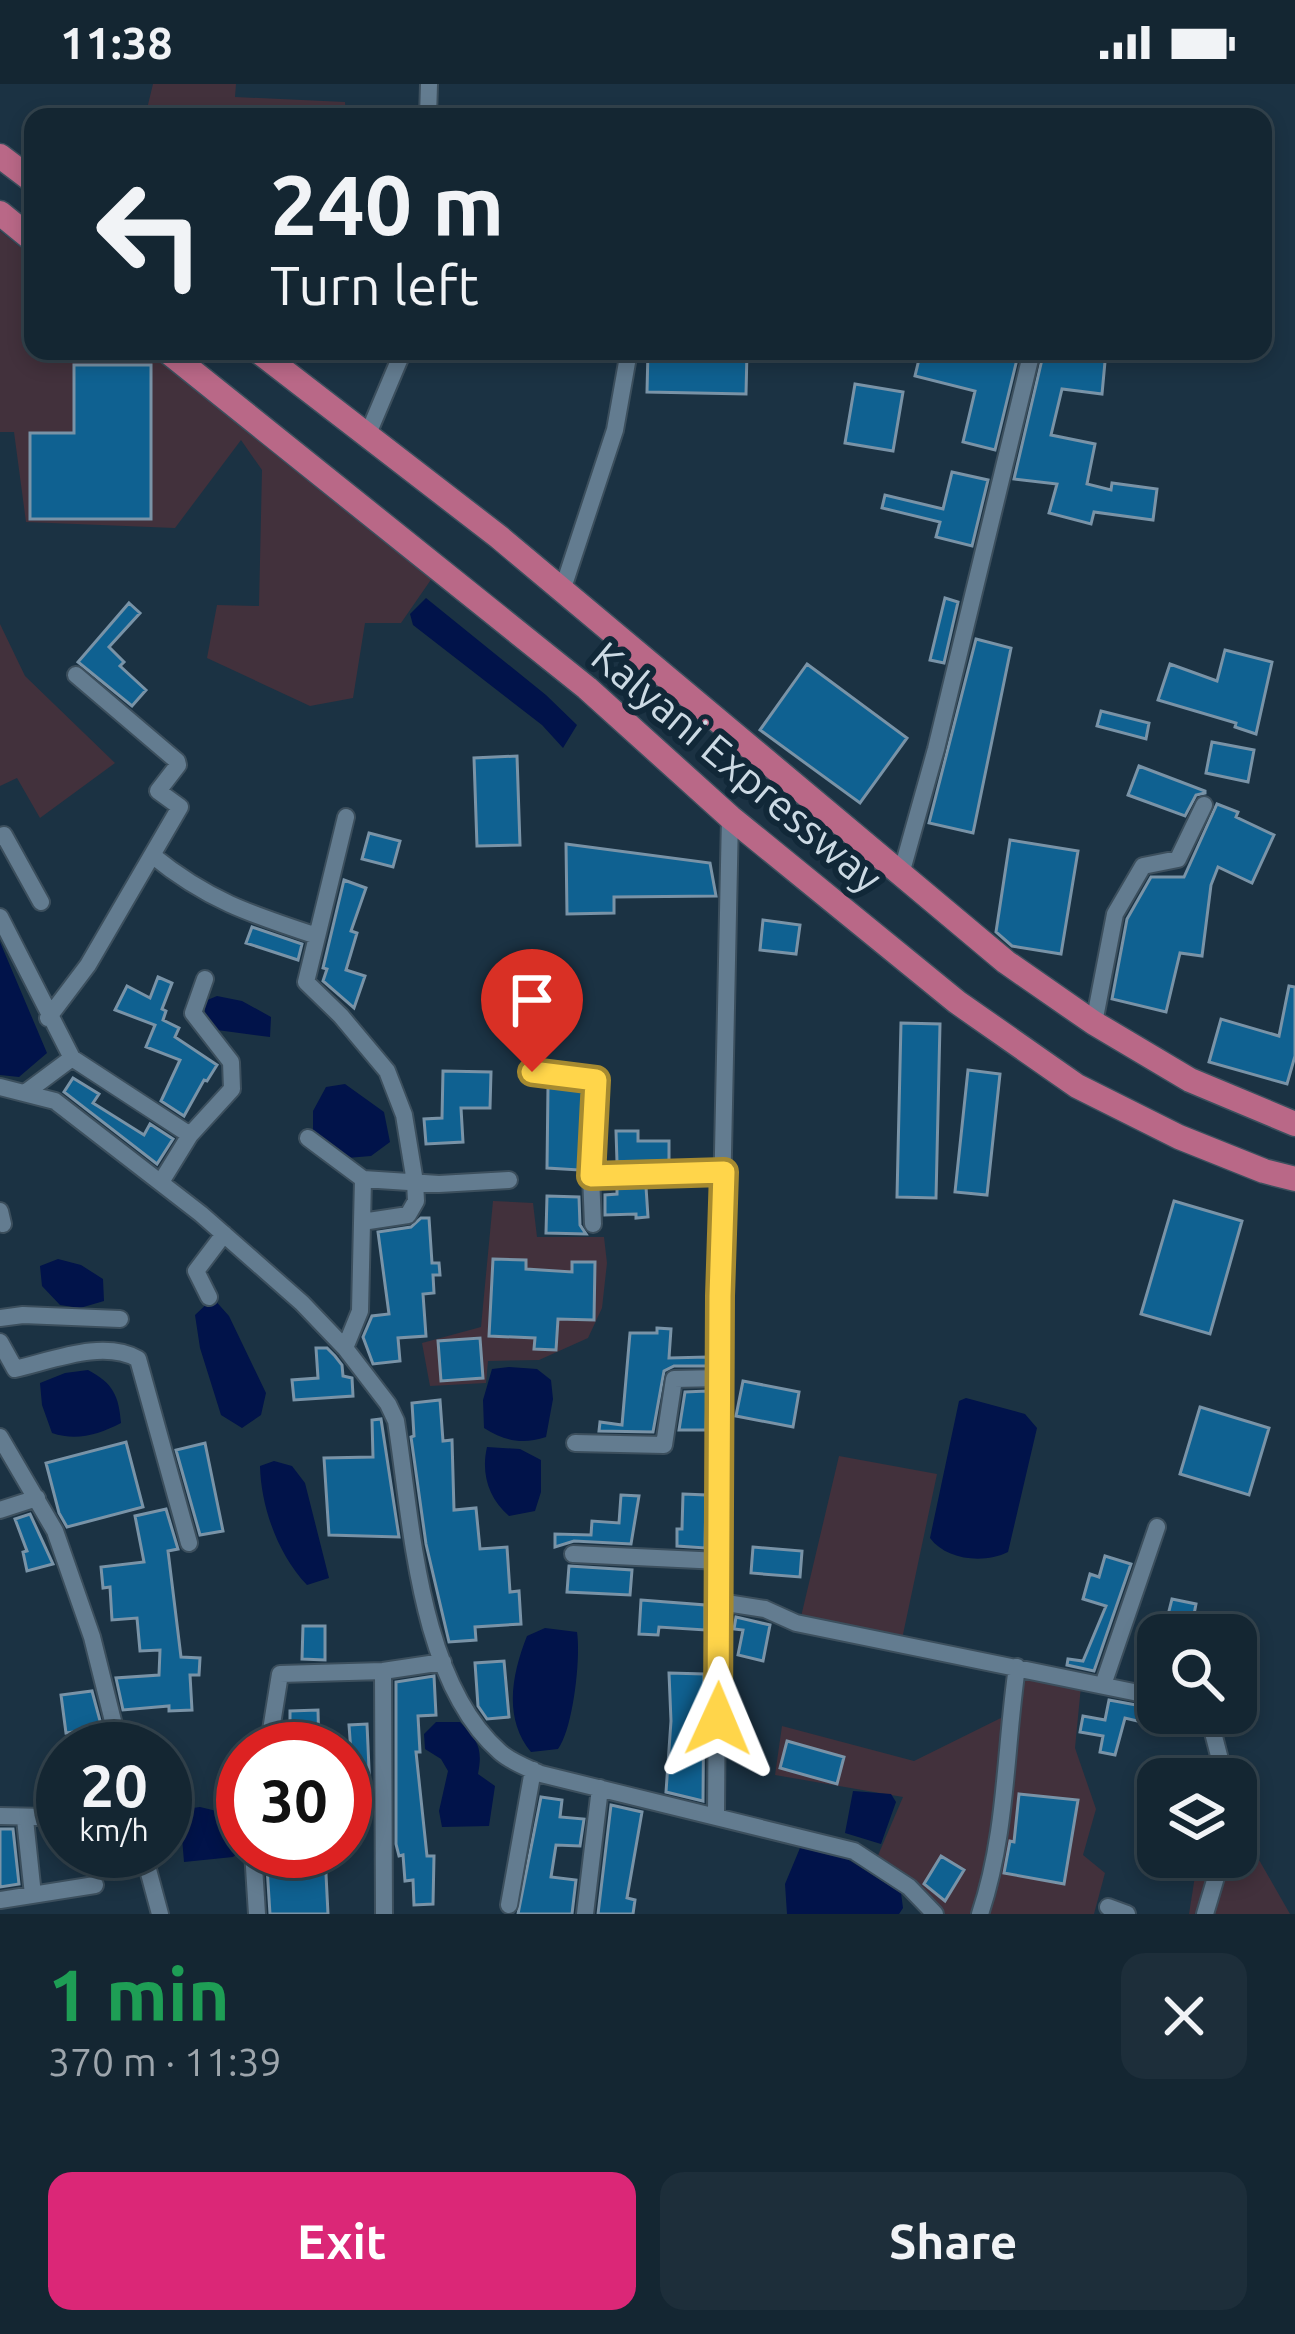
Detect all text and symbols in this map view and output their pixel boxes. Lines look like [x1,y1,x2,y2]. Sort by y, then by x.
text: 11:38 [60,17,173,68]
icon: left [72,156,228,312]
text: 240 m [270,157,504,251]
text: Turn left [270,255,479,315]
street label: Kalyani Expressway [583,632,892,901]
pin [481,949,583,1072]
icon: arrive [499,967,565,1033]
map controls [1137,1614,1257,1878]
button: search [1137,1614,1257,1734]
position arrow [655,1656,781,1782]
speed limit sign: 30 [216,1722,372,1878]
text: 20 [80,1751,148,1818]
button: layers [1137,1758,1257,1878]
text: km/h [79,1813,149,1847]
button: close [1121,1953,1247,2079]
text: 1 min [48,1954,230,2035]
text: 370 m · 11:39 [48,2040,282,2083]
button: Exit [48,2172,636,2310]
button: Share [660,2172,1247,2310]

